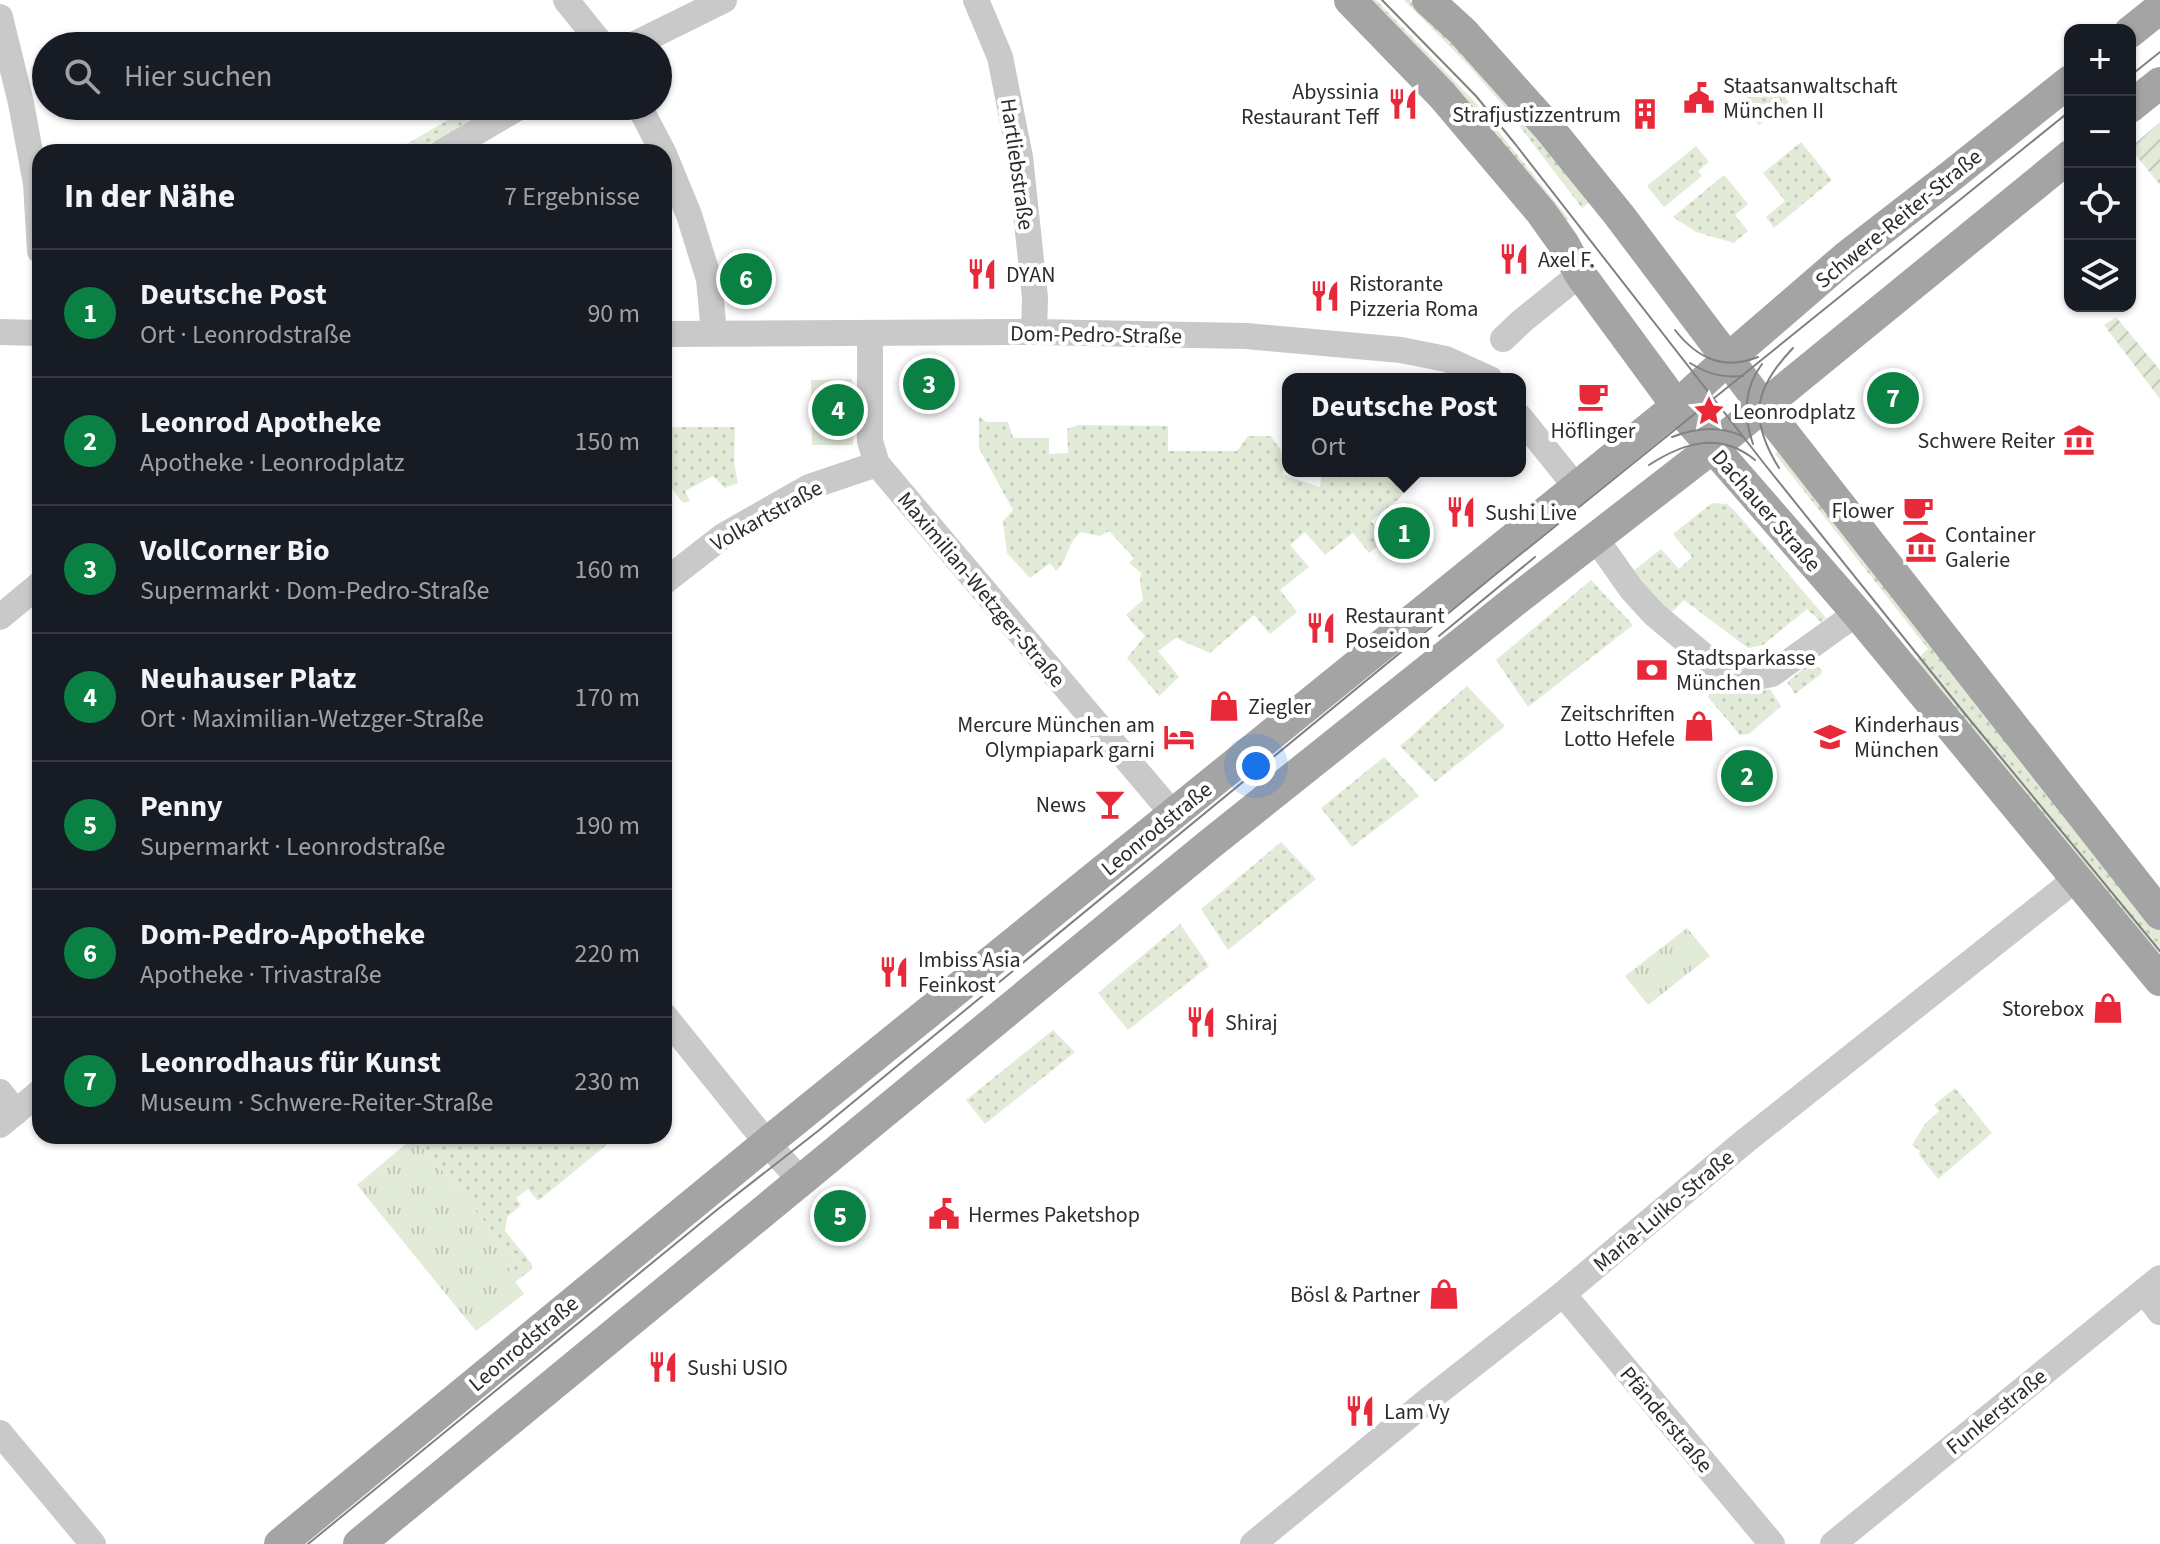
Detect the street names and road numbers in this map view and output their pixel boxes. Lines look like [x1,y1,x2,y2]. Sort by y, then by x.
street label: Hartliebstraße [992,96,1042,232]
street label: Schwere-Reiter-Straße [1808,141,1989,296]
street label: Dom-Pedro-Straße [1010,318,1182,352]
street label: Dachauer Straße [1704,442,1829,579]
street label: Volkartstraße [705,472,828,560]
street label: Maximilian-Wetzger-Straße [890,485,1073,695]
street label: Leonrodstraße [1094,774,1219,884]
street label: Maria-Luiko-Straße [1586,1142,1741,1279]
street label: Leonrodstraße [462,1288,586,1399]
street label: Pfänderstraße [1612,1359,1720,1480]
street label: Funkerstraße [1939,1361,2054,1462]

